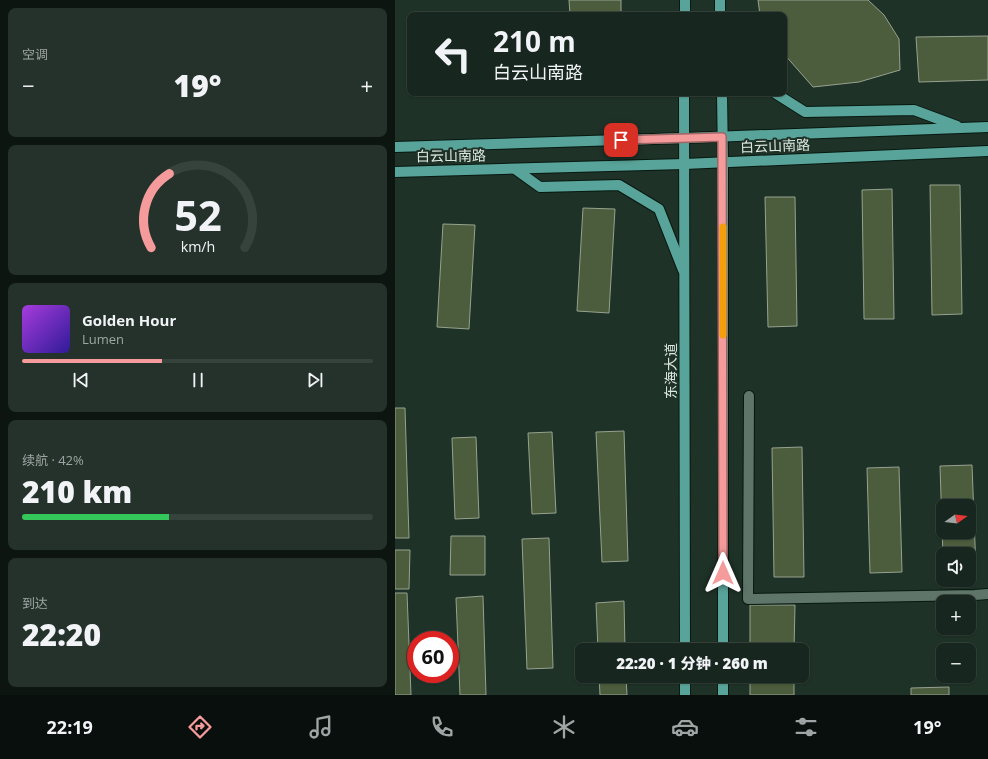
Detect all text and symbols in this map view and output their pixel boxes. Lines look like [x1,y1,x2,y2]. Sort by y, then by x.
text: 210 m [493,22,576,60]
icon: left [427,28,479,80]
text: 空调 [22,45,48,63]
text: 白云山南路 [493,60,583,84]
text: 19° [174,65,221,106]
text: − [22,70,35,100]
text: + [360,70,373,100]
pin [604,123,638,157]
icon: arrive [610,129,632,151]
street label: 白云山南路 [740,135,810,156]
street label: 白云山南路 [416,145,486,166]
text: 52 [174,187,221,243]
text: km/h [180,237,215,256]
text: Golden Hour [82,310,176,330]
text: Lumen [82,330,124,348]
street label: 东海大道 [661,343,680,399]
icon: previous [70,369,92,391]
icon: pause [187,369,209,391]
icon: next [304,369,326,391]
text: 续航 · 42% [22,451,84,469]
text: 210 km [22,471,132,512]
north arrow [936,499,976,539]
map controls [936,499,976,683]
button: sound [936,547,976,587]
position arrow [702,552,744,594]
text: 到达 [22,594,48,612]
button: + [936,595,976,635]
text: 22:20 [22,614,101,655]
speed limit sign: 60 [407,631,459,683]
button: − [936,643,976,683]
text: 22:20 · 1 分钟 · 260 m [616,653,768,673]
icon: directions [186,713,214,741]
icon: music [307,713,335,741]
icon: phone [428,713,456,741]
icon: climate [550,713,578,741]
icon: car [671,713,699,741]
icon: filters [792,713,820,741]
text: 22:19 [47,715,93,739]
text: 19° [913,715,941,739]

